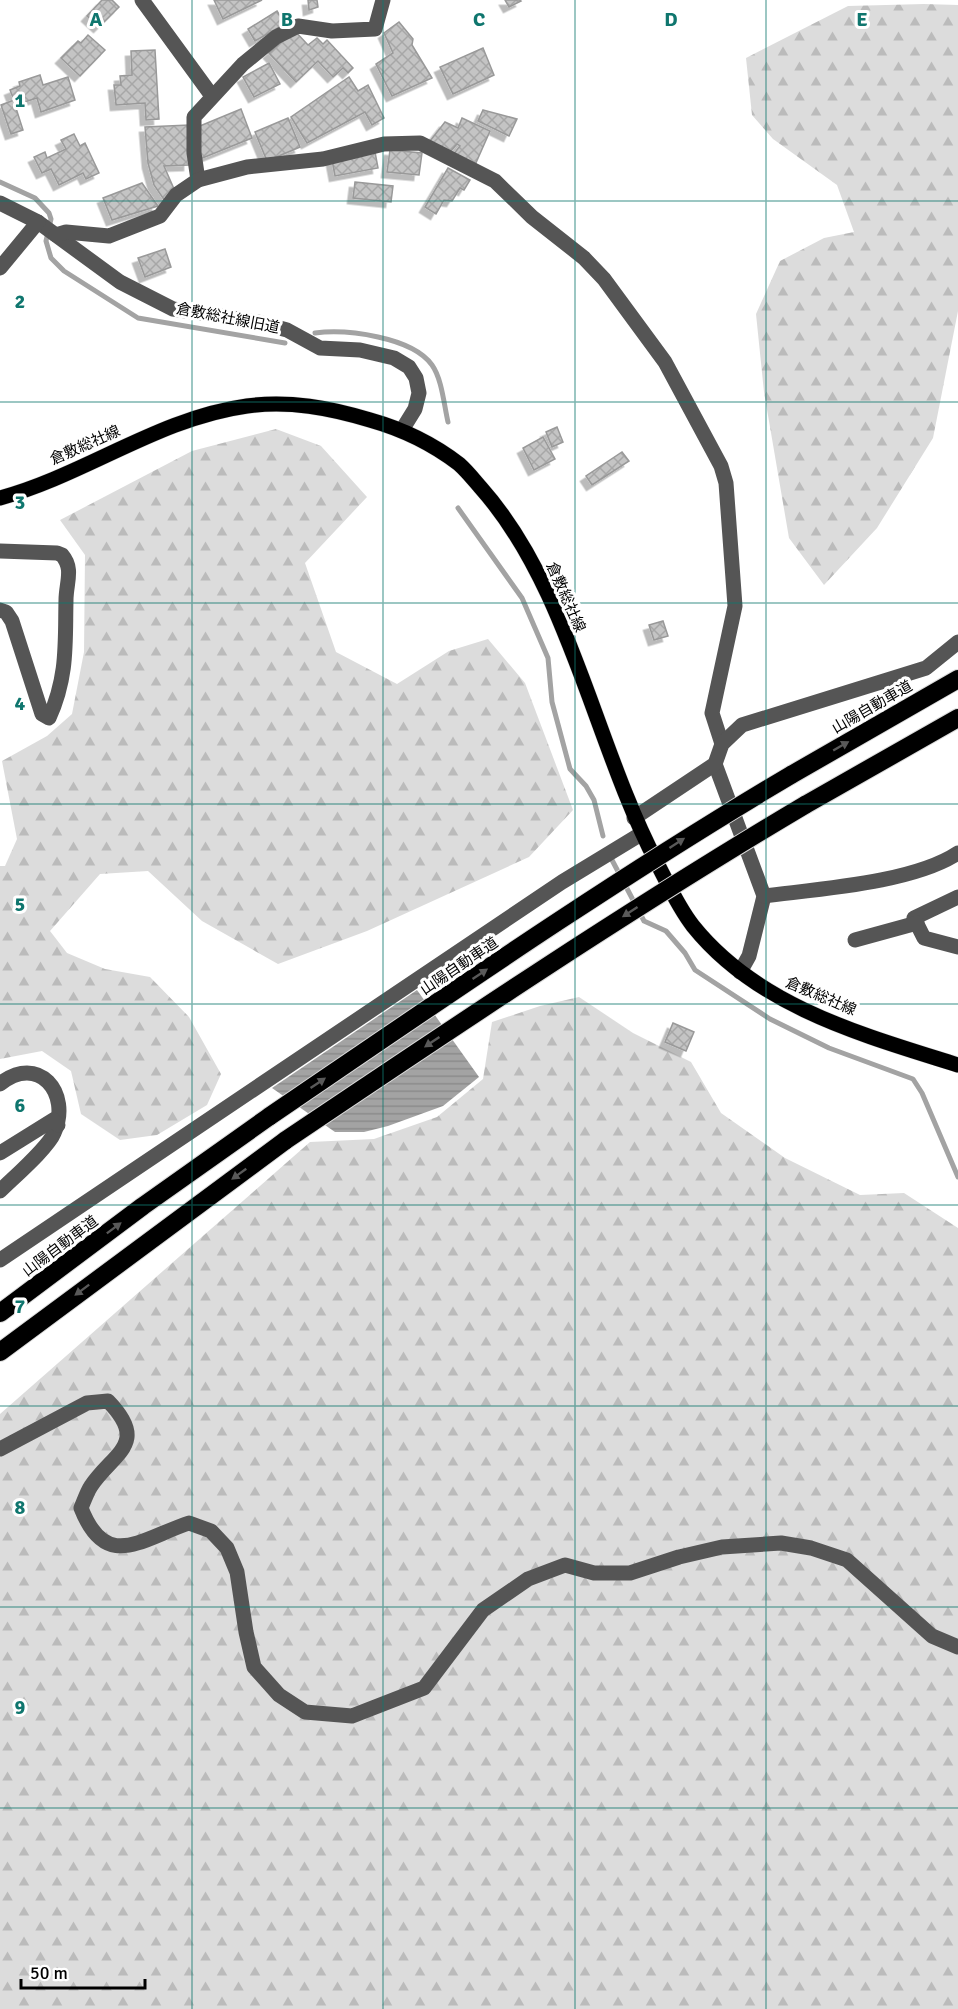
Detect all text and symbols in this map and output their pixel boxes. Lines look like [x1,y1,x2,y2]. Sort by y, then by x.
text: A [90,7,103,32]
text: B [281,7,293,32]
text: C [473,7,485,32]
text: D [664,7,678,32]
text: E [856,7,868,32]
text: 1 [15,88,26,113]
text: 2 [15,289,25,314]
street label: 倉敷総社線旧道 [175,299,281,337]
street label: 倉敷総社線 [47,422,123,468]
text: 3 [15,490,25,515]
street label: 倉敷総社線 [543,559,589,635]
street label: 山陽自動車道 [829,677,915,737]
text: 4 [15,691,26,716]
one-way arrow [833,740,849,751]
one-way arrow [669,837,685,849]
text: 5 [15,892,25,917]
one-way arrow [622,907,638,918]
street label: 山陽自動車道 [417,933,501,999]
one-way arrow [471,968,488,979]
street label: 倉敷総社線 [783,973,859,1019]
one-way arrow [424,1036,440,1047]
one-way arrow [310,1077,326,1089]
text: 6 [15,1093,26,1118]
one-way arrow [231,1168,247,1180]
street label: 山陽自動車道 [19,1212,101,1280]
one-way arrow [106,1222,122,1234]
one-way arrow [74,1283,90,1296]
text: 7 [15,1294,26,1319]
text: 8 [15,1495,26,1520]
text: 9 [15,1695,26,1720]
scale bar [21,1952,146,1990]
text: 50 m [30,1962,68,1984]

